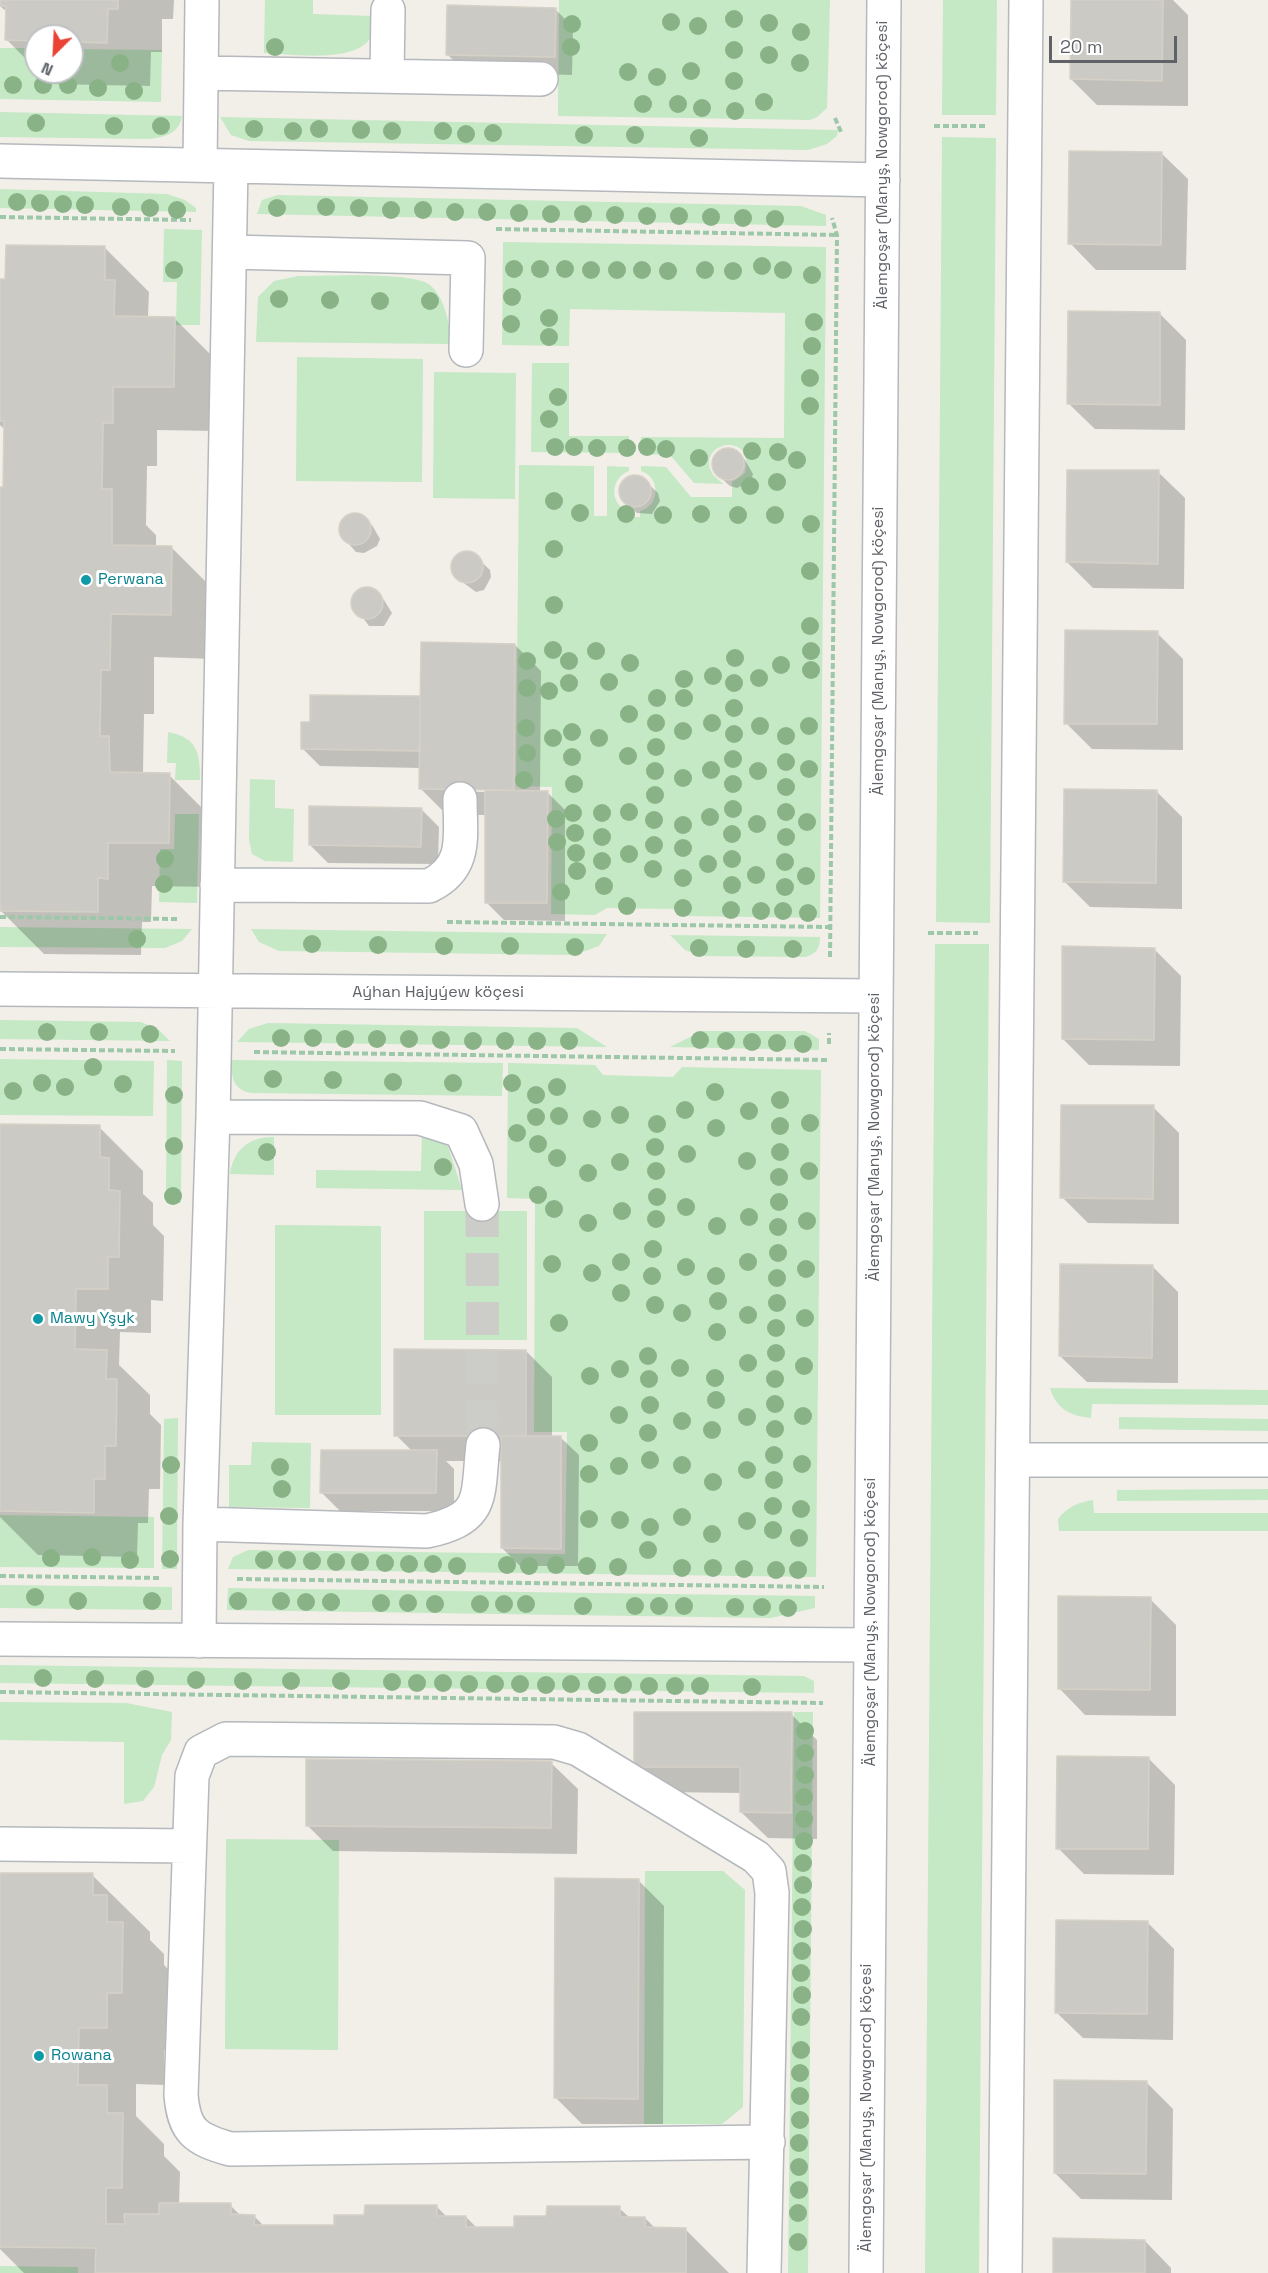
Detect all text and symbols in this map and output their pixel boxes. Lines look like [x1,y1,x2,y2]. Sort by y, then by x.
street label: Älemgoşar (Manyş, Nowgorod) köçesi [873,21,893,309]
north arrow [24,24,84,84]
scale bar [1052,24,1180,62]
text: 20 m [1060,35,1103,58]
text: N [38,57,56,81]
street label: Älemgoşar (Manyş, Nowgorod) köçesi [869,507,889,795]
place label: Perwana [98,570,164,590]
marker: Perwana [79,573,93,587]
street label: Aýhan Hajyýew köçesi [352,983,524,1003]
street label: Älemgoşar (Manyş, Nowgorod) köçesi [865,993,885,1281]
place label: Mawy Yşyk [50,1309,135,1329]
marker: Mawy Yşyk [31,1312,45,1326]
street label: Älemgoşar (Manyş, Nowgorod) köçesi [861,1478,881,1766]
street label: Älemgoşar (Manyş, Nowgorod) köçesi [857,1964,877,2252]
place label: Rowana [51,2046,112,2066]
marker: Rowana [32,2049,46,2063]

